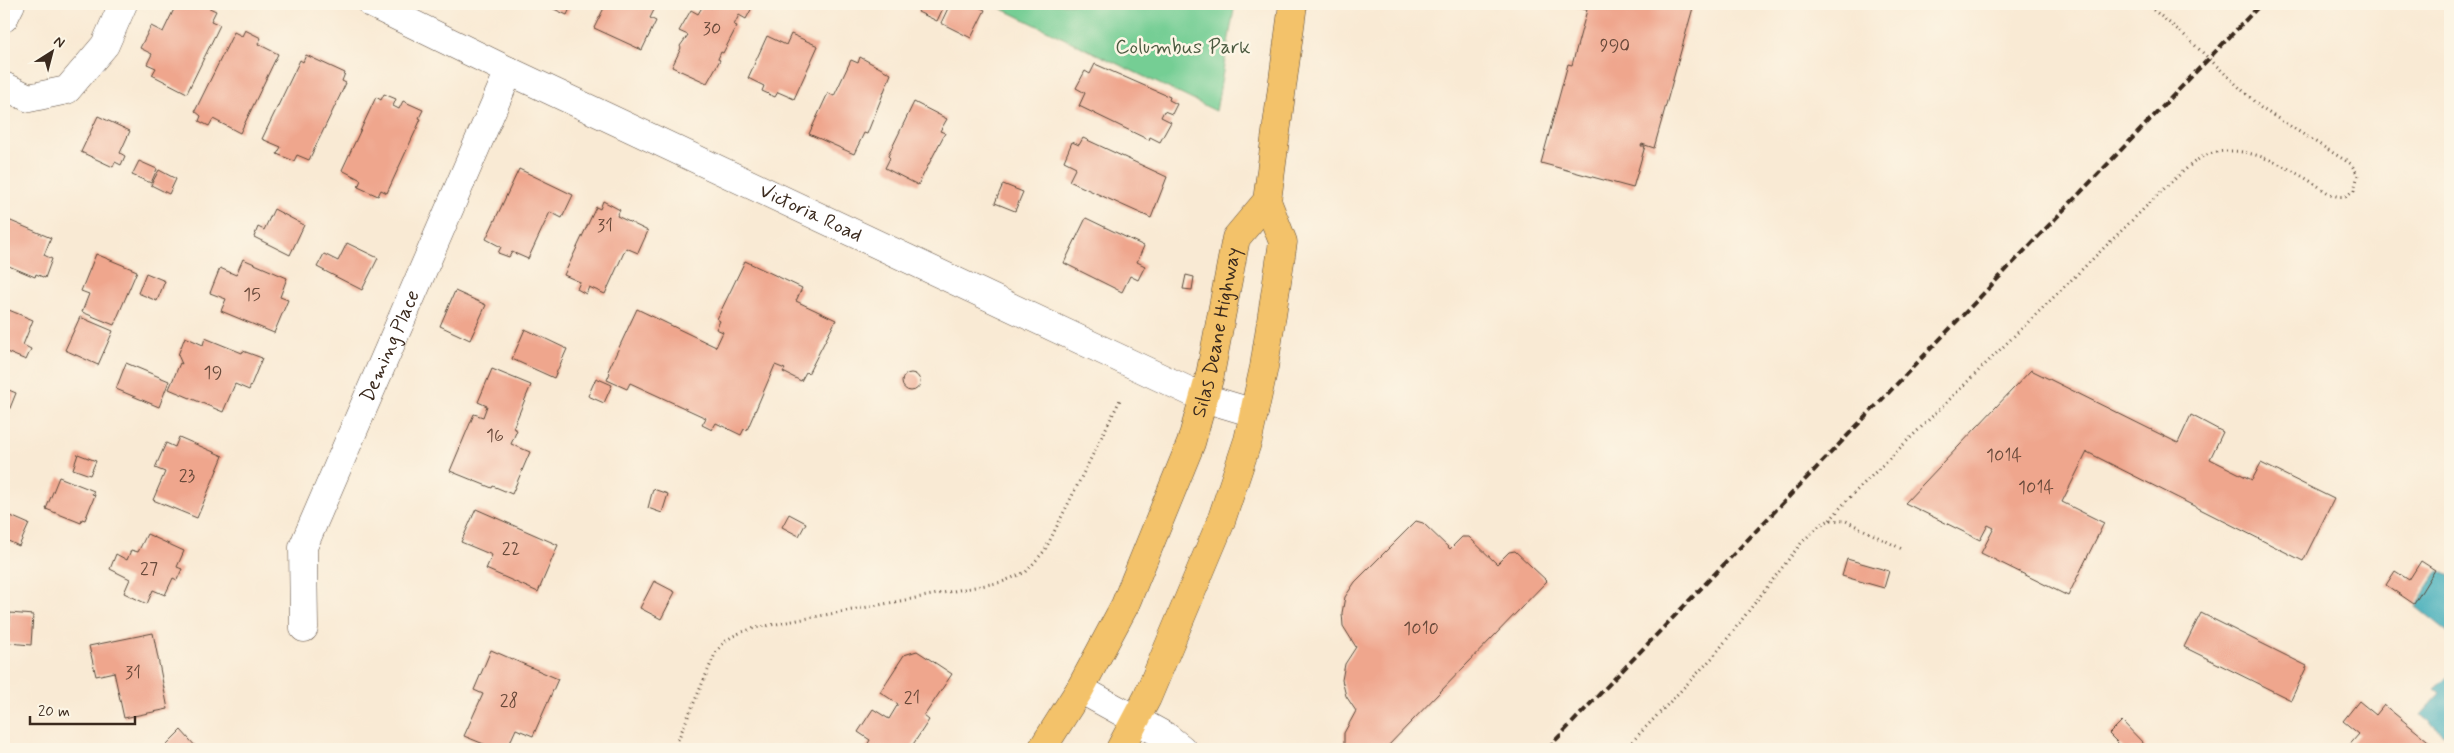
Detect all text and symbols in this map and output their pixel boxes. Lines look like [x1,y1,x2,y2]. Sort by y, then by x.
house number: 30 [703,17,721,41]
north arrow [28,28,78,78]
text: N [50,32,68,52]
park label: Columbus Park [1115,34,1251,61]
house number: 990 [1600,34,1630,58]
street label: Victoria Road [755,177,867,249]
house number: 31 [597,214,613,238]
street label: Silas Deane Highway [1185,245,1247,421]
house number: 15 [243,283,261,307]
street label: Deming Place [354,286,426,406]
house number: 19 [204,361,222,385]
house number: 16 [486,424,504,448]
house number: 1014 [1986,444,2022,468]
house number: 23 [179,464,196,488]
house number: 1014 [2018,476,2054,500]
house number: 22 [502,537,520,561]
house number: 27 [140,557,158,581]
house number: 1010 [1403,617,1439,641]
house number: 31 [125,661,141,685]
house number: 21 [904,686,920,710]
house number: 28 [500,689,518,713]
scale bar [30,693,135,725]
text: 20 m [38,702,70,722]

